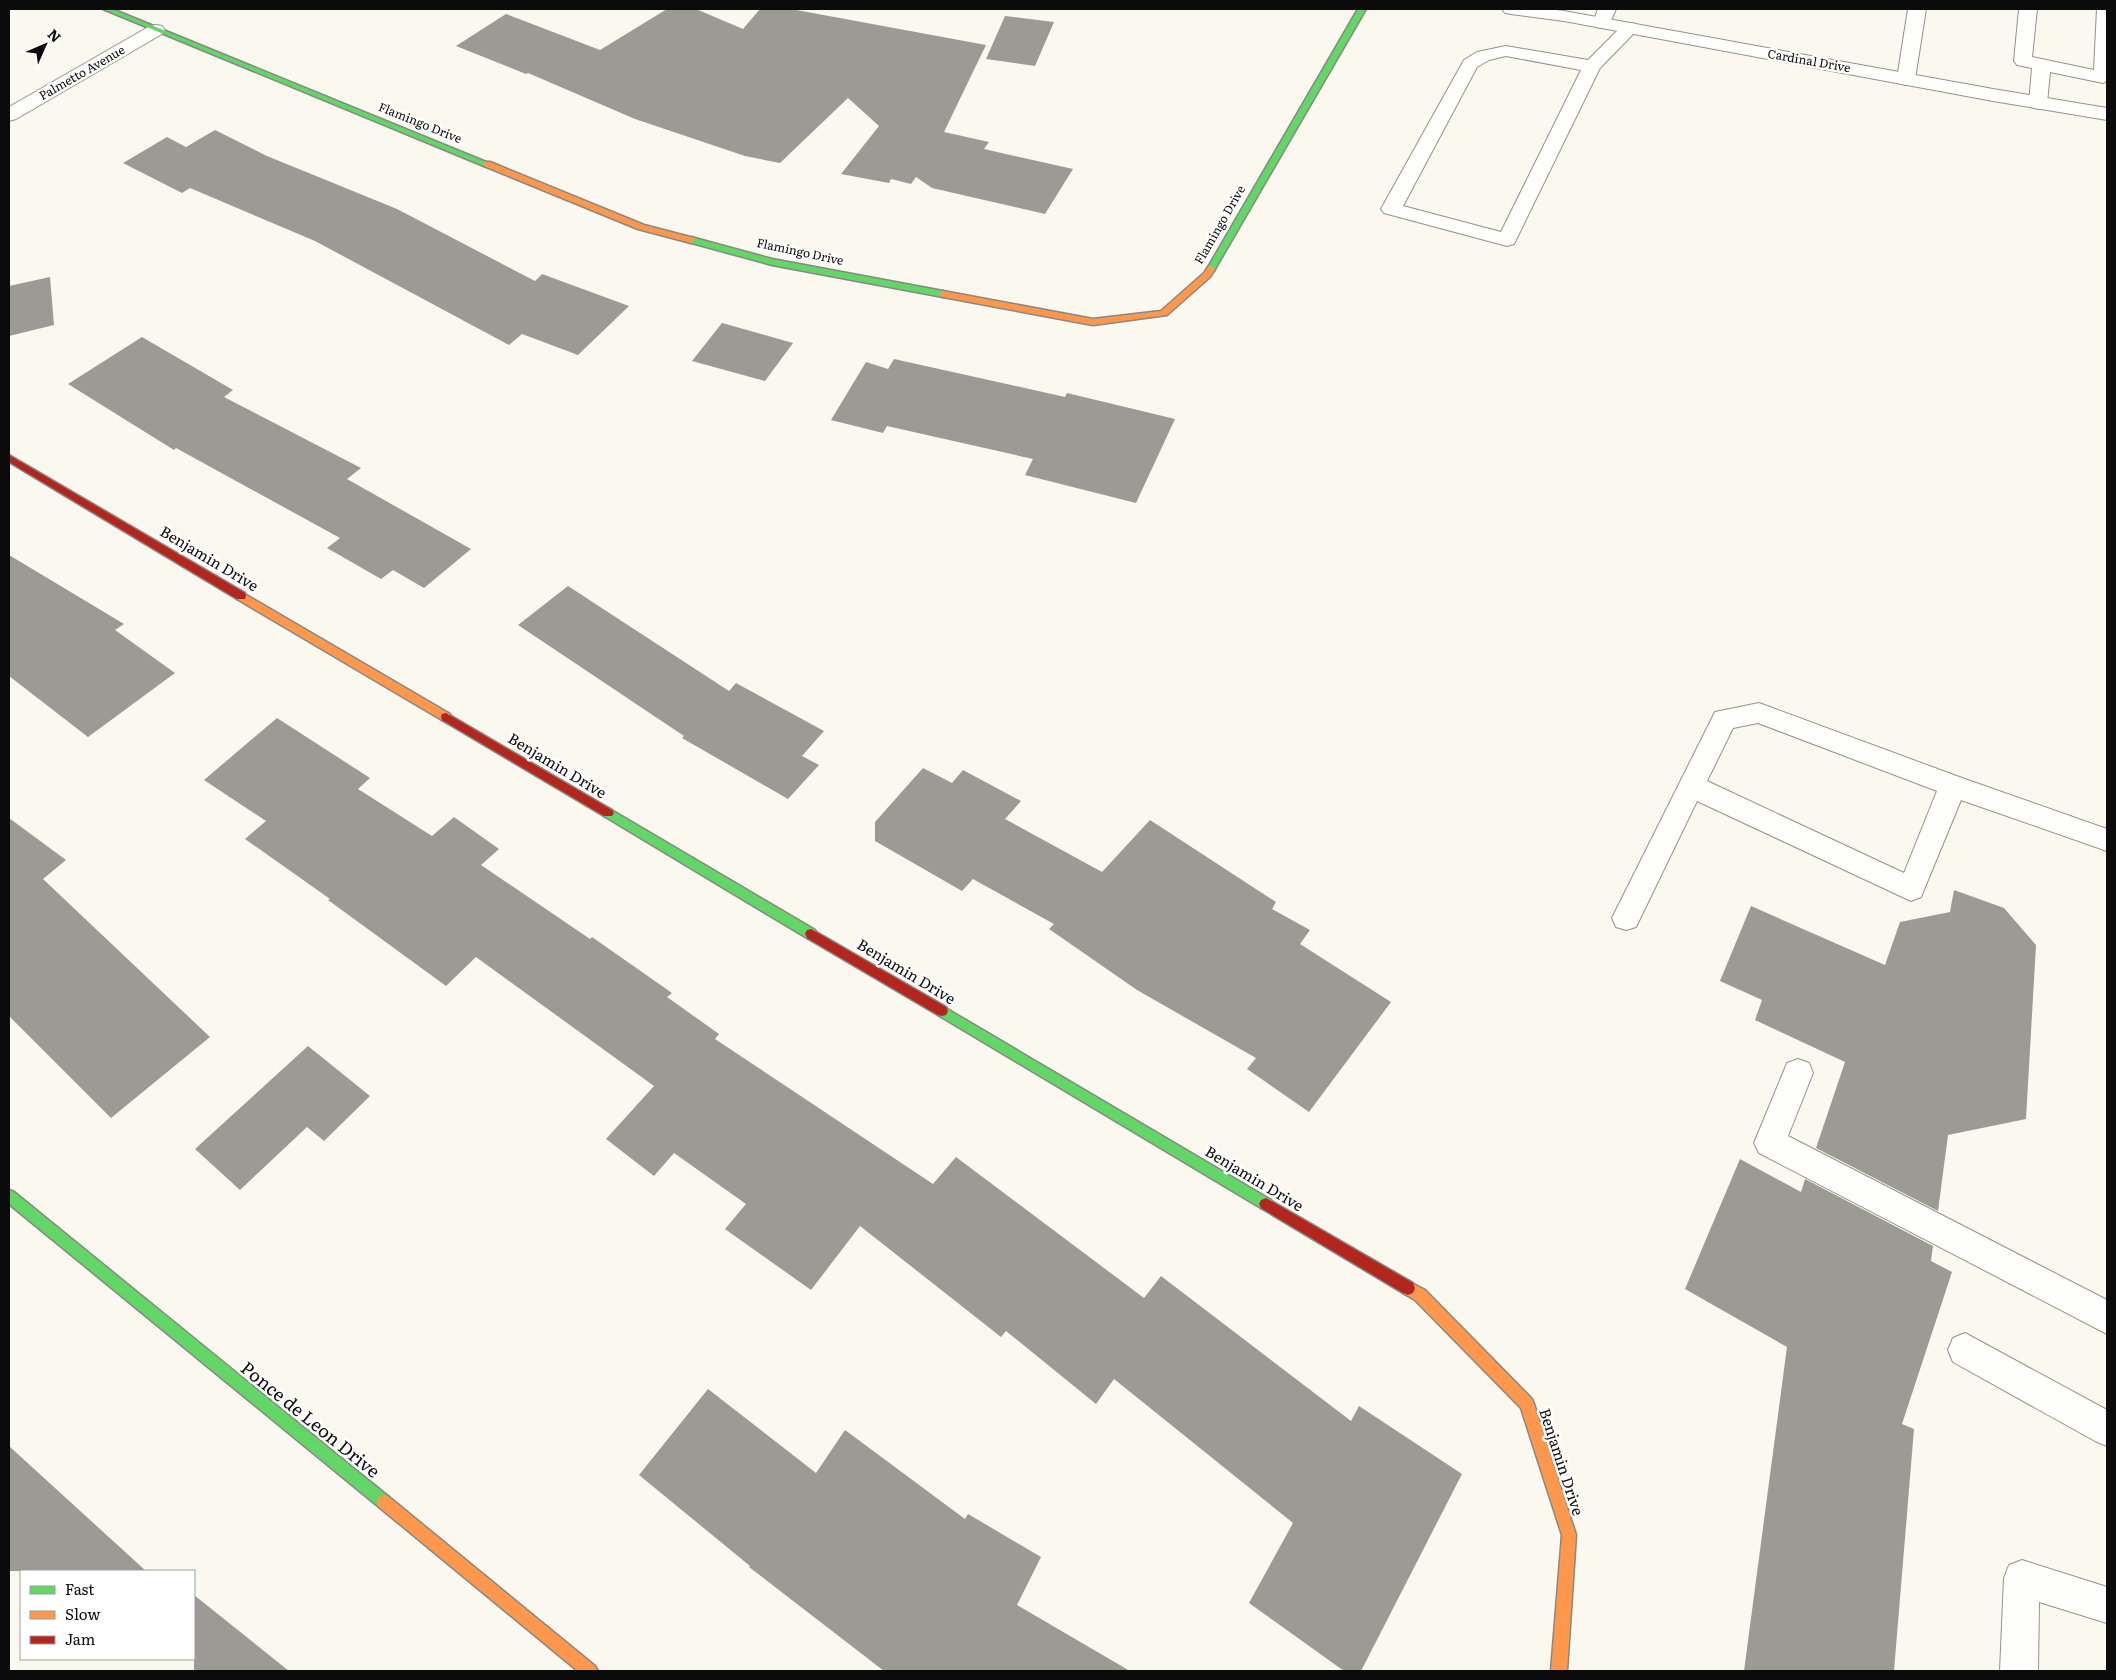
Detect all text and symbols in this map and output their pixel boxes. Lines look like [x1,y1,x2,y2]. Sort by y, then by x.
north arrow [20,20,70,70]
text: N [44,24,66,47]
street label: Palmetto Avenue [35,40,128,104]
street label: Cardinal Drive [1766,44,1852,76]
street label: Flamingo Drive [376,97,465,147]
street label: Flamingo Drive [1189,182,1249,267]
street label: Flamingo Drive [755,233,845,269]
street label: Benjamin Drive [156,519,264,596]
street label: Benjamin Drive [504,726,612,803]
street label: Benjamin Drive [853,932,961,1009]
street label: Benjamin Drive [1201,1139,1309,1216]
street label: Ponce de Leon Drive [235,1354,387,1484]
street label: Benjamin Drive [1534,1405,1591,1518]
legend [20,1570,195,1660]
text: Fast [65,1577,94,1600]
text: Slow [65,1602,100,1625]
text: Jam [65,1627,96,1650]

